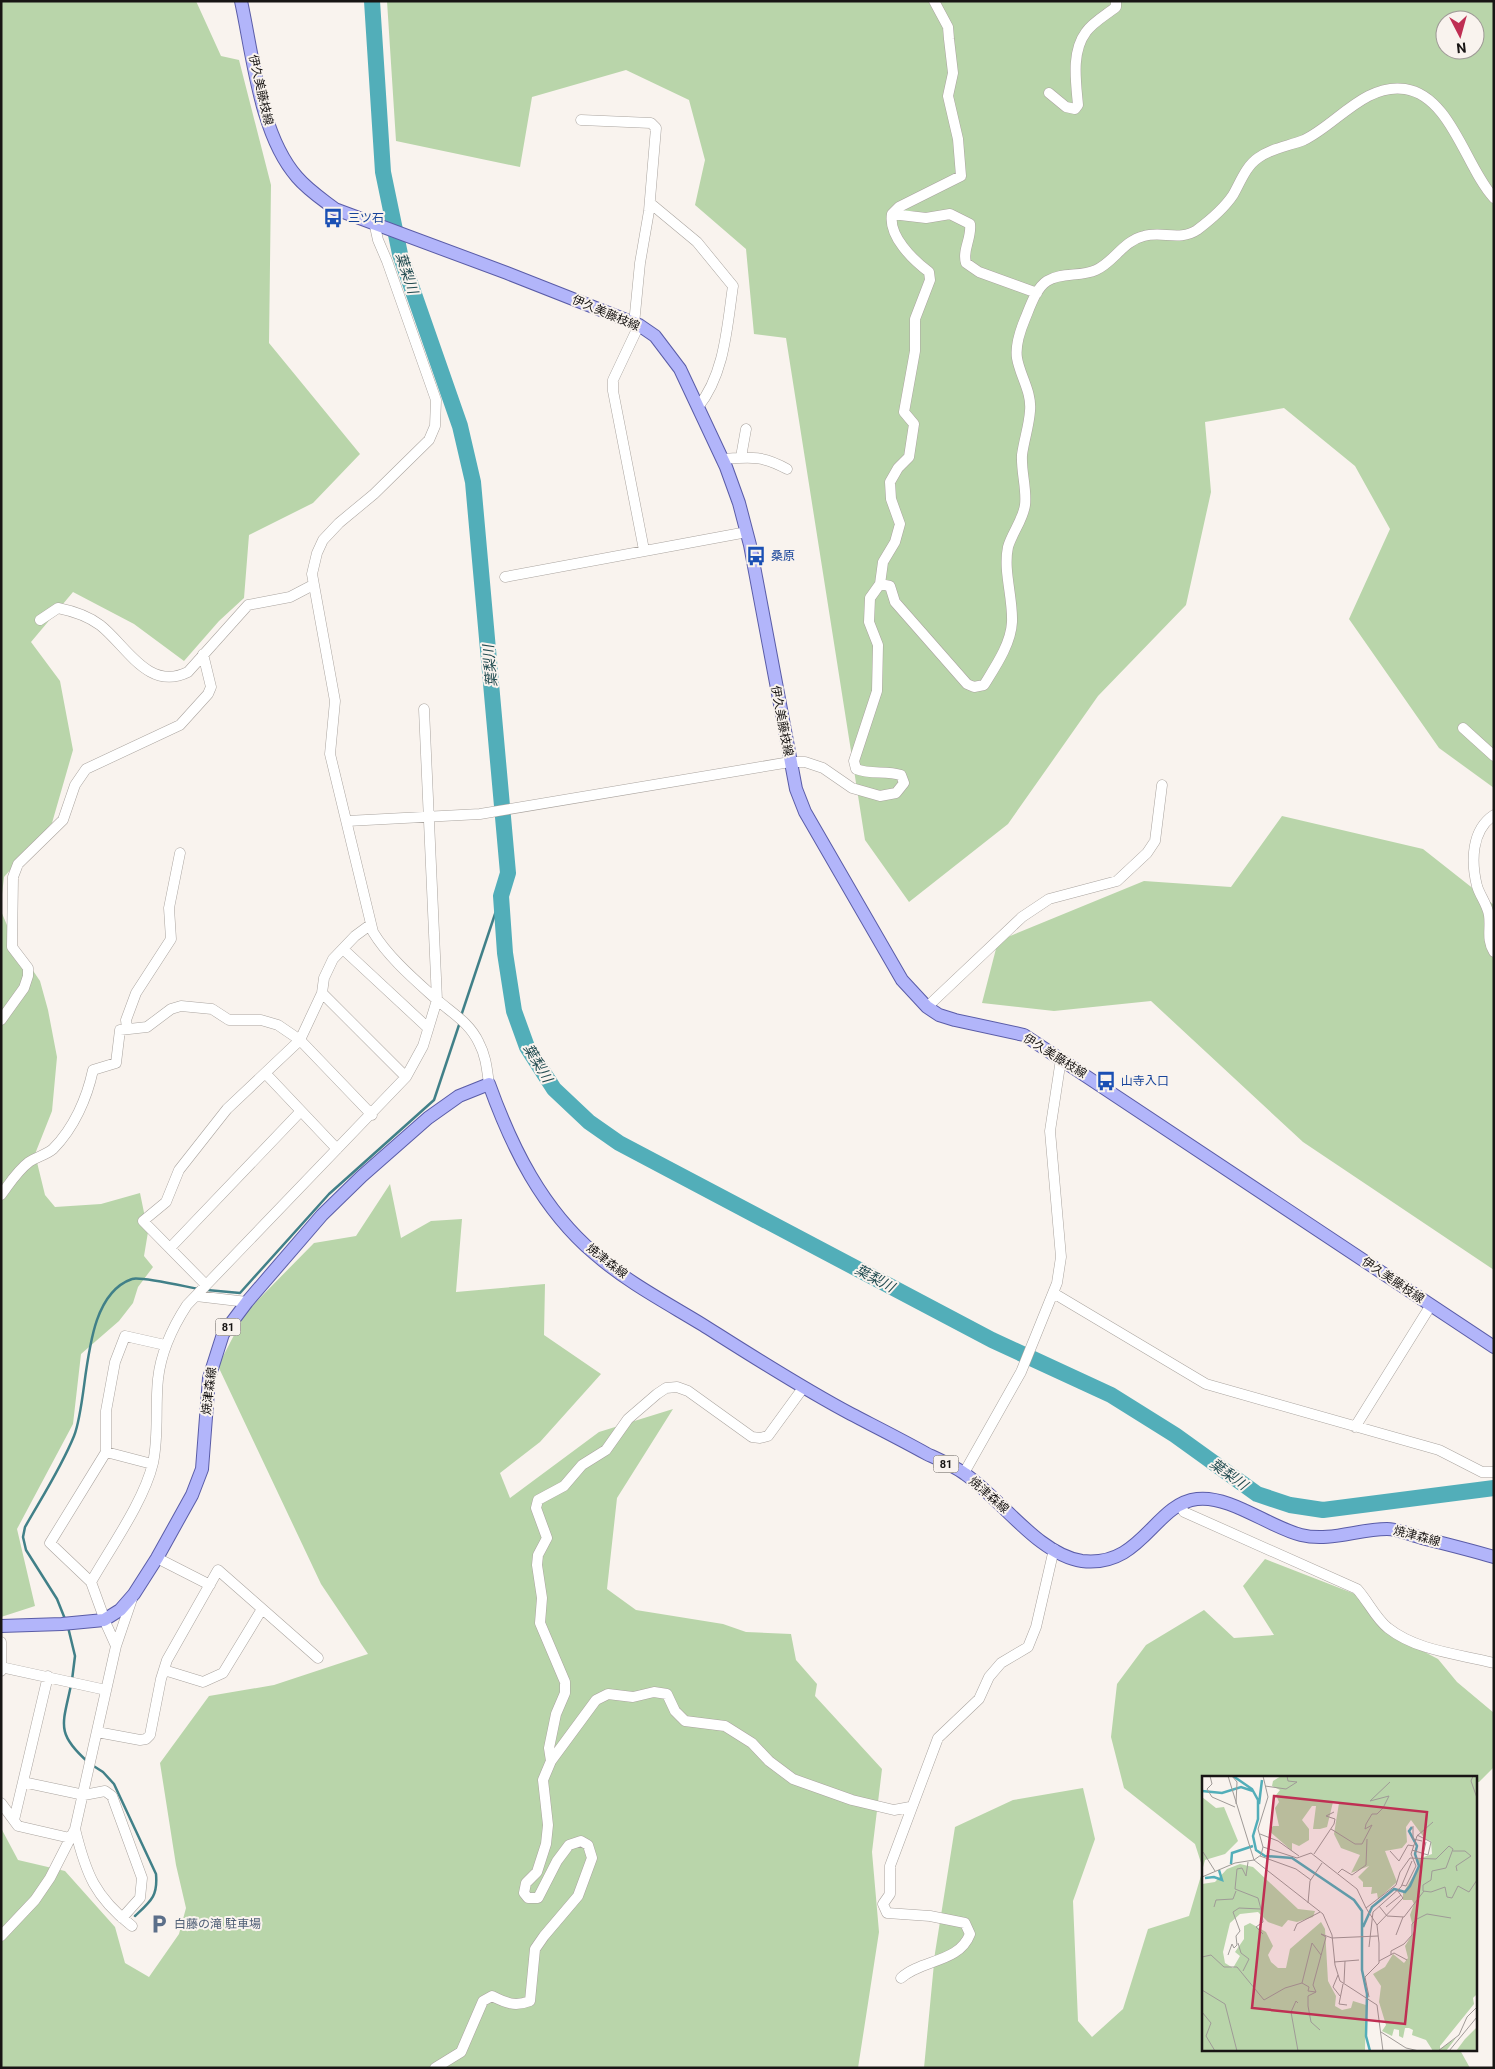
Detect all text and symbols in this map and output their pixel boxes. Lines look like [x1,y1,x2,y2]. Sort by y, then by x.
north arrow [1435,10,1485,60]
text: N [1456,39,1467,56]
street label: 伊久美藤枝線 [246,53,276,127]
bus stop icon: 三ツ石 [322,207,344,229]
place label: 三ツ石 [348,211,384,225]
water label: 葉梨川 [393,251,422,297]
street label: 伊久美藤枝線 [570,292,642,334]
bus stop icon: 桑原 [745,545,767,567]
place label: 桑原 [771,549,795,563]
water label: 葉梨川 [480,642,500,688]
street label: 伊久美藤枝線 [768,684,796,758]
street label: 伊久美藤枝線 [1021,1031,1089,1081]
water label: 葉梨川 [520,1041,557,1087]
bus stop icon: 山寺入口 [1095,1070,1117,1092]
place label: 山寺入口 [1121,1074,1169,1088]
street label: 焼津森線 [584,1241,630,1281]
street label: 伊久美藤枝線 [1359,1254,1427,1306]
water label: 葉梨川 [853,1261,899,1296]
road number: 81 [216,1318,240,1335]
street label: 焼津森線 [199,1366,219,1416]
water label: 葉梨川 [1207,1455,1252,1494]
road number: 81 [934,1456,958,1472]
street label: 焼津森線 [966,1474,1012,1516]
street label: 焼津森線 [1392,1523,1442,1549]
inset map [1202,1776,1478,2052]
parking icon: 白藤の滝 駐車場 [148,1913,170,1935]
place label: 白藤の滝 駐車場 [174,1917,261,1931]

